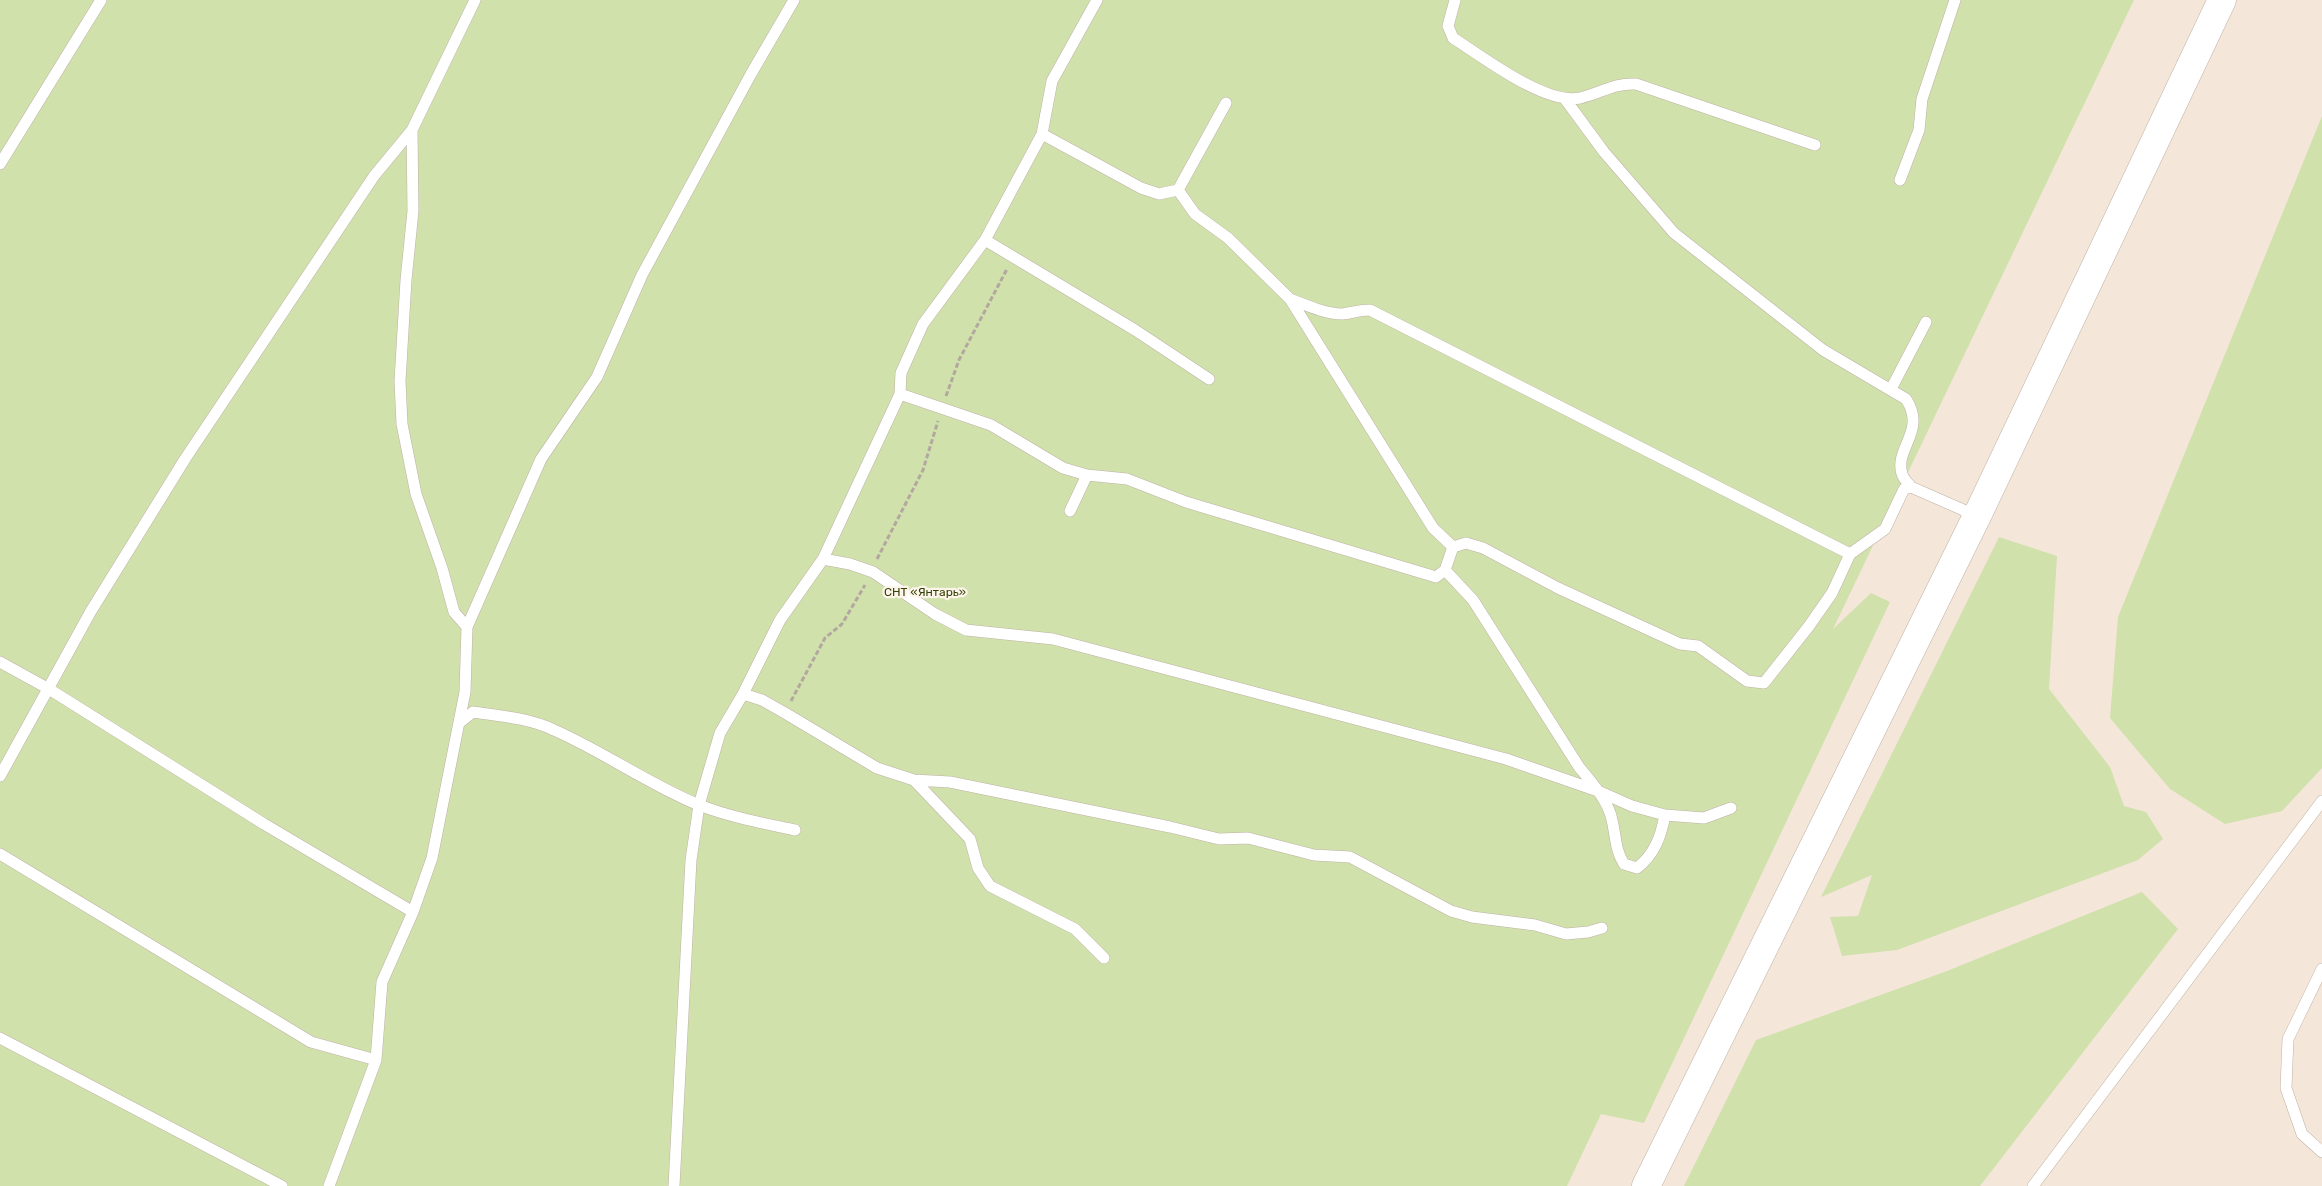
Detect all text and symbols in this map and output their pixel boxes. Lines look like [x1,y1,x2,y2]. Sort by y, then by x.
park label: СНТ «Янтарь» [884,586,966,600]

